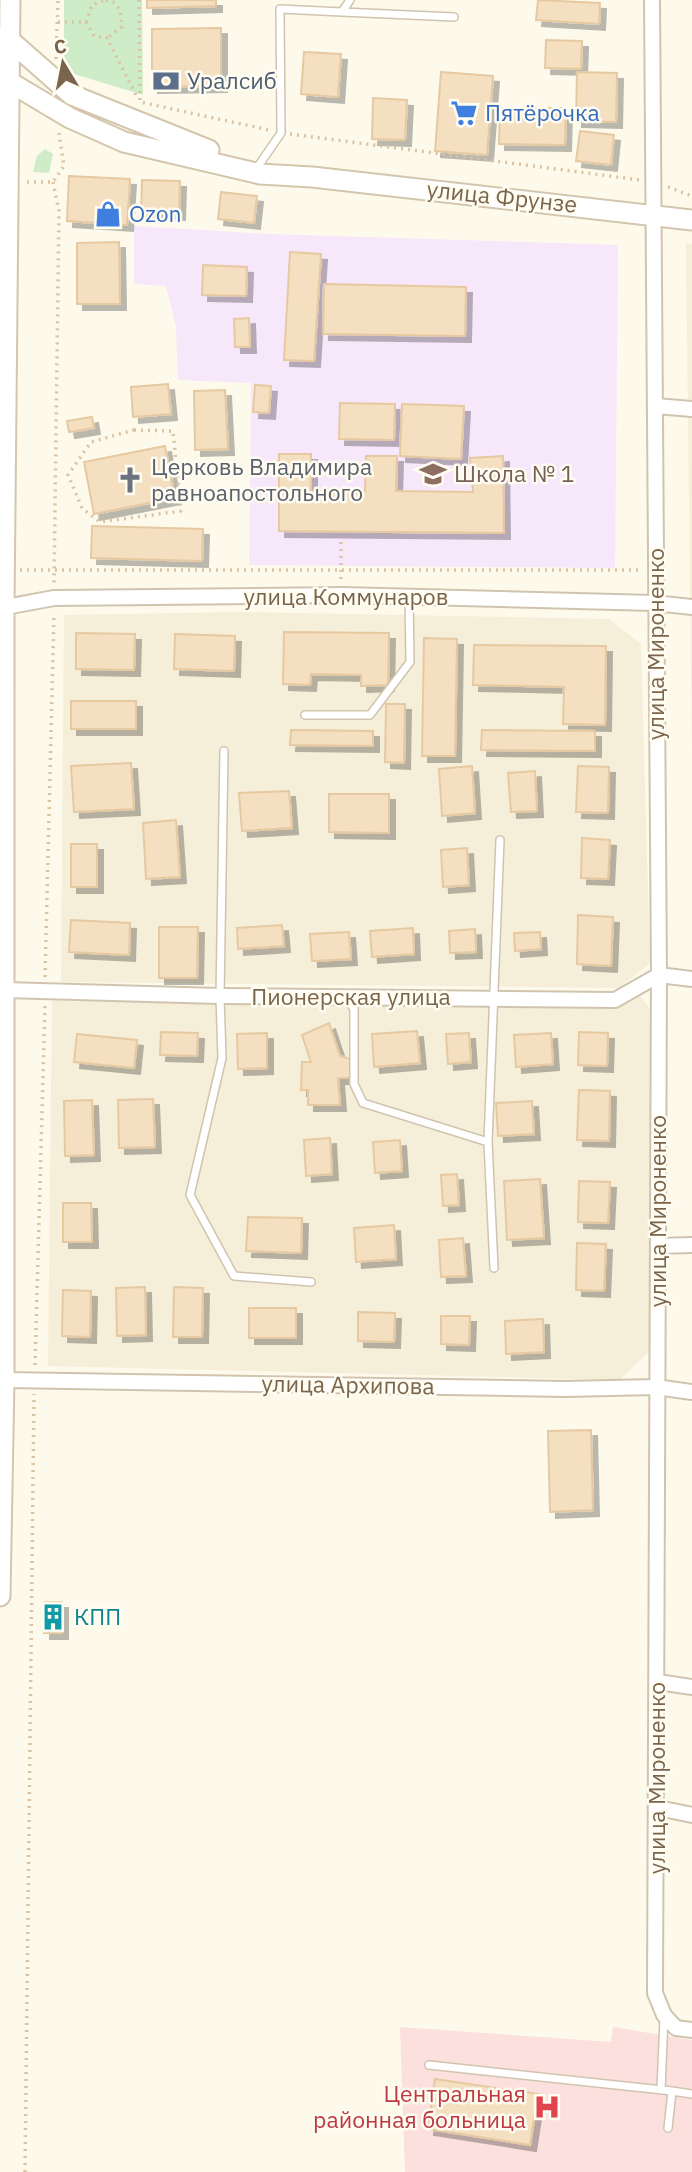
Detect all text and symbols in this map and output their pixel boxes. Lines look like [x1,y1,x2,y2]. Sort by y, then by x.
north arrow [28,28,98,98]
text: С [52,33,68,59]
place label: Уралсиб [187,65,277,95]
bank icon: Уралсиб [151,66,181,96]
place label: Пятёрочка [485,97,600,127]
supermarket icon: Пятёрочка [449,98,479,128]
street label: улица Фрунзе [425,173,579,219]
place label: Ozon [129,198,182,228]
shop icon: Ozon [93,199,123,229]
place label: Церковь Владимира равноапостольного [151,451,372,507]
place label: Школа № 1 [454,458,575,488]
school or university icon: Школа № 1 [418,459,448,489]
church icon: Церковь Владимира равноапостольного [115,465,145,495]
street label: улица Мироненко [640,548,670,740]
street label: улица Коммунаров [243,581,449,611]
street label: Пионерская улица [251,981,451,1011]
street label: улица Мироненко [642,1115,672,1307]
street label: улица Архипова [261,1367,435,1401]
place label: КПП [74,1601,121,1631]
building icon: КПП [38,1602,68,1632]
street label: улица Мироненко [641,1682,671,1874]
place label: Центральная районная больница [313,2078,526,2134]
hospital icon: Центральная районная больница [532,2092,562,2122]

